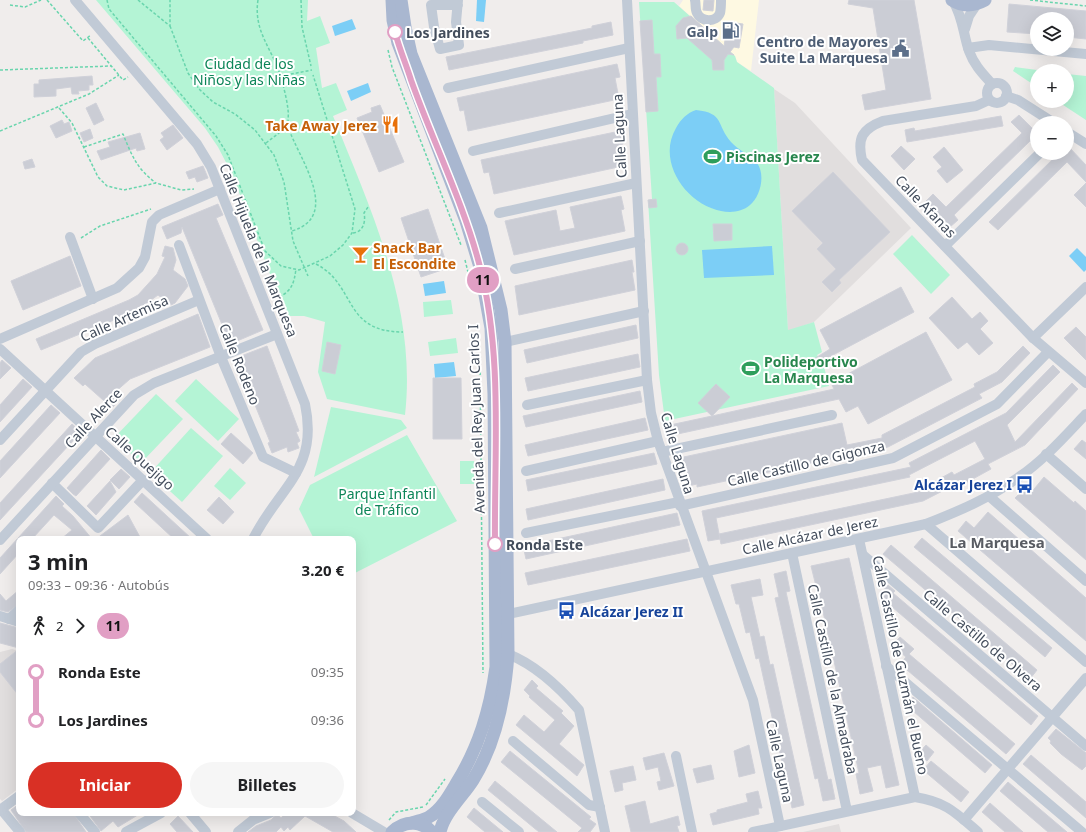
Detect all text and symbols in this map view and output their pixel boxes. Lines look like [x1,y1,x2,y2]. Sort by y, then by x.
map controls [1030,12,1074,160]
button: layers [1030,12,1074,56]
fuel station icon: Galp [721,21,741,41]
place label: Galp [686,22,718,41]
place label: Los Jardines [406,23,490,42]
marker: Los Jardines [387,24,403,40]
place label: Centro de Mayores Suite La Marquesa [757,32,888,67]
public building icon: Centro de Mayores Suite La Marquesa [891,39,911,59]
park label: Ciudad de los Niños y las Niñas [193,54,305,89]
button: + [1030,64,1074,108]
street label: Calle Laguna [607,93,631,179]
restaurant icon: Take Away Jerez [380,115,400,135]
place label: Take Away Jerez [265,116,377,135]
button: − [1030,116,1074,160]
sports icon: Piscinas Jerez [703,146,723,166]
place label: Piscinas Jerez [726,147,820,166]
street label: Calle Hijuela de la Marquesa [215,160,303,340]
street label: Calle Afanas [891,171,961,242]
place label: Snack Bar El Escondite [373,238,456,273]
bar icon: Snack Bar El Escondite [350,245,370,265]
line badge: 11 [465,267,501,293]
text: 11 [475,270,491,289]
street label: Calle Artemisa [77,290,171,346]
street label: Calle Rodeno [215,320,265,408]
street label: Avenida del Rey Juan Carlos I [463,324,489,514]
place label: Polideportivo La Marquesa [764,352,858,387]
sports icon: Polideportivo La Marquesa [741,359,761,379]
street label: Calle Alerce [60,384,126,452]
street label: Calle Laguna [657,410,699,496]
street label: Calle Quejigo [101,422,179,494]
street label: Calle Castillo de Gigonza [725,436,887,490]
bus stop icon: Alcázar Jerez I [1015,474,1035,494]
place label: Alcázar Jerez I [914,475,1012,494]
park label: Parque Infantil de Tráfico [338,484,436,519]
street label: Calle Alcázar de Jerez [740,511,880,559]
district label: La Marquesa [949,532,1045,552]
place label: Ronda Este [506,535,583,554]
marker: Ronda Este [487,536,503,552]
text: 3 min [28,546,89,576]
street label: Calle Castillo de Guzmán el Bueno [868,554,934,776]
text: 3.20 € [302,560,344,580]
text: 09:33 – 09:36 · Autobús [28,576,169,594]
street label: Calle Castillo de la Almadraba [804,582,862,776]
street label: Calle Castillo de Olvera [919,585,1047,695]
bus stop icon: Alcázar Jerez II [557,601,577,621]
place label: Alcázar Jerez II [580,602,683,621]
icon: walk [28,615,50,637]
icon: forward [69,615,91,637]
text: 11 [105,616,121,635]
text: 2 [56,617,63,635]
text: Ronda Este [58,662,141,682]
text: 09:35 [311,663,344,681]
text: Los Jardines [58,710,148,730]
text: 09:36 [311,711,344,729]
street label: Calle Laguna [762,718,798,804]
button: Iniciar [28,762,182,808]
button: Billetes [190,762,344,808]

